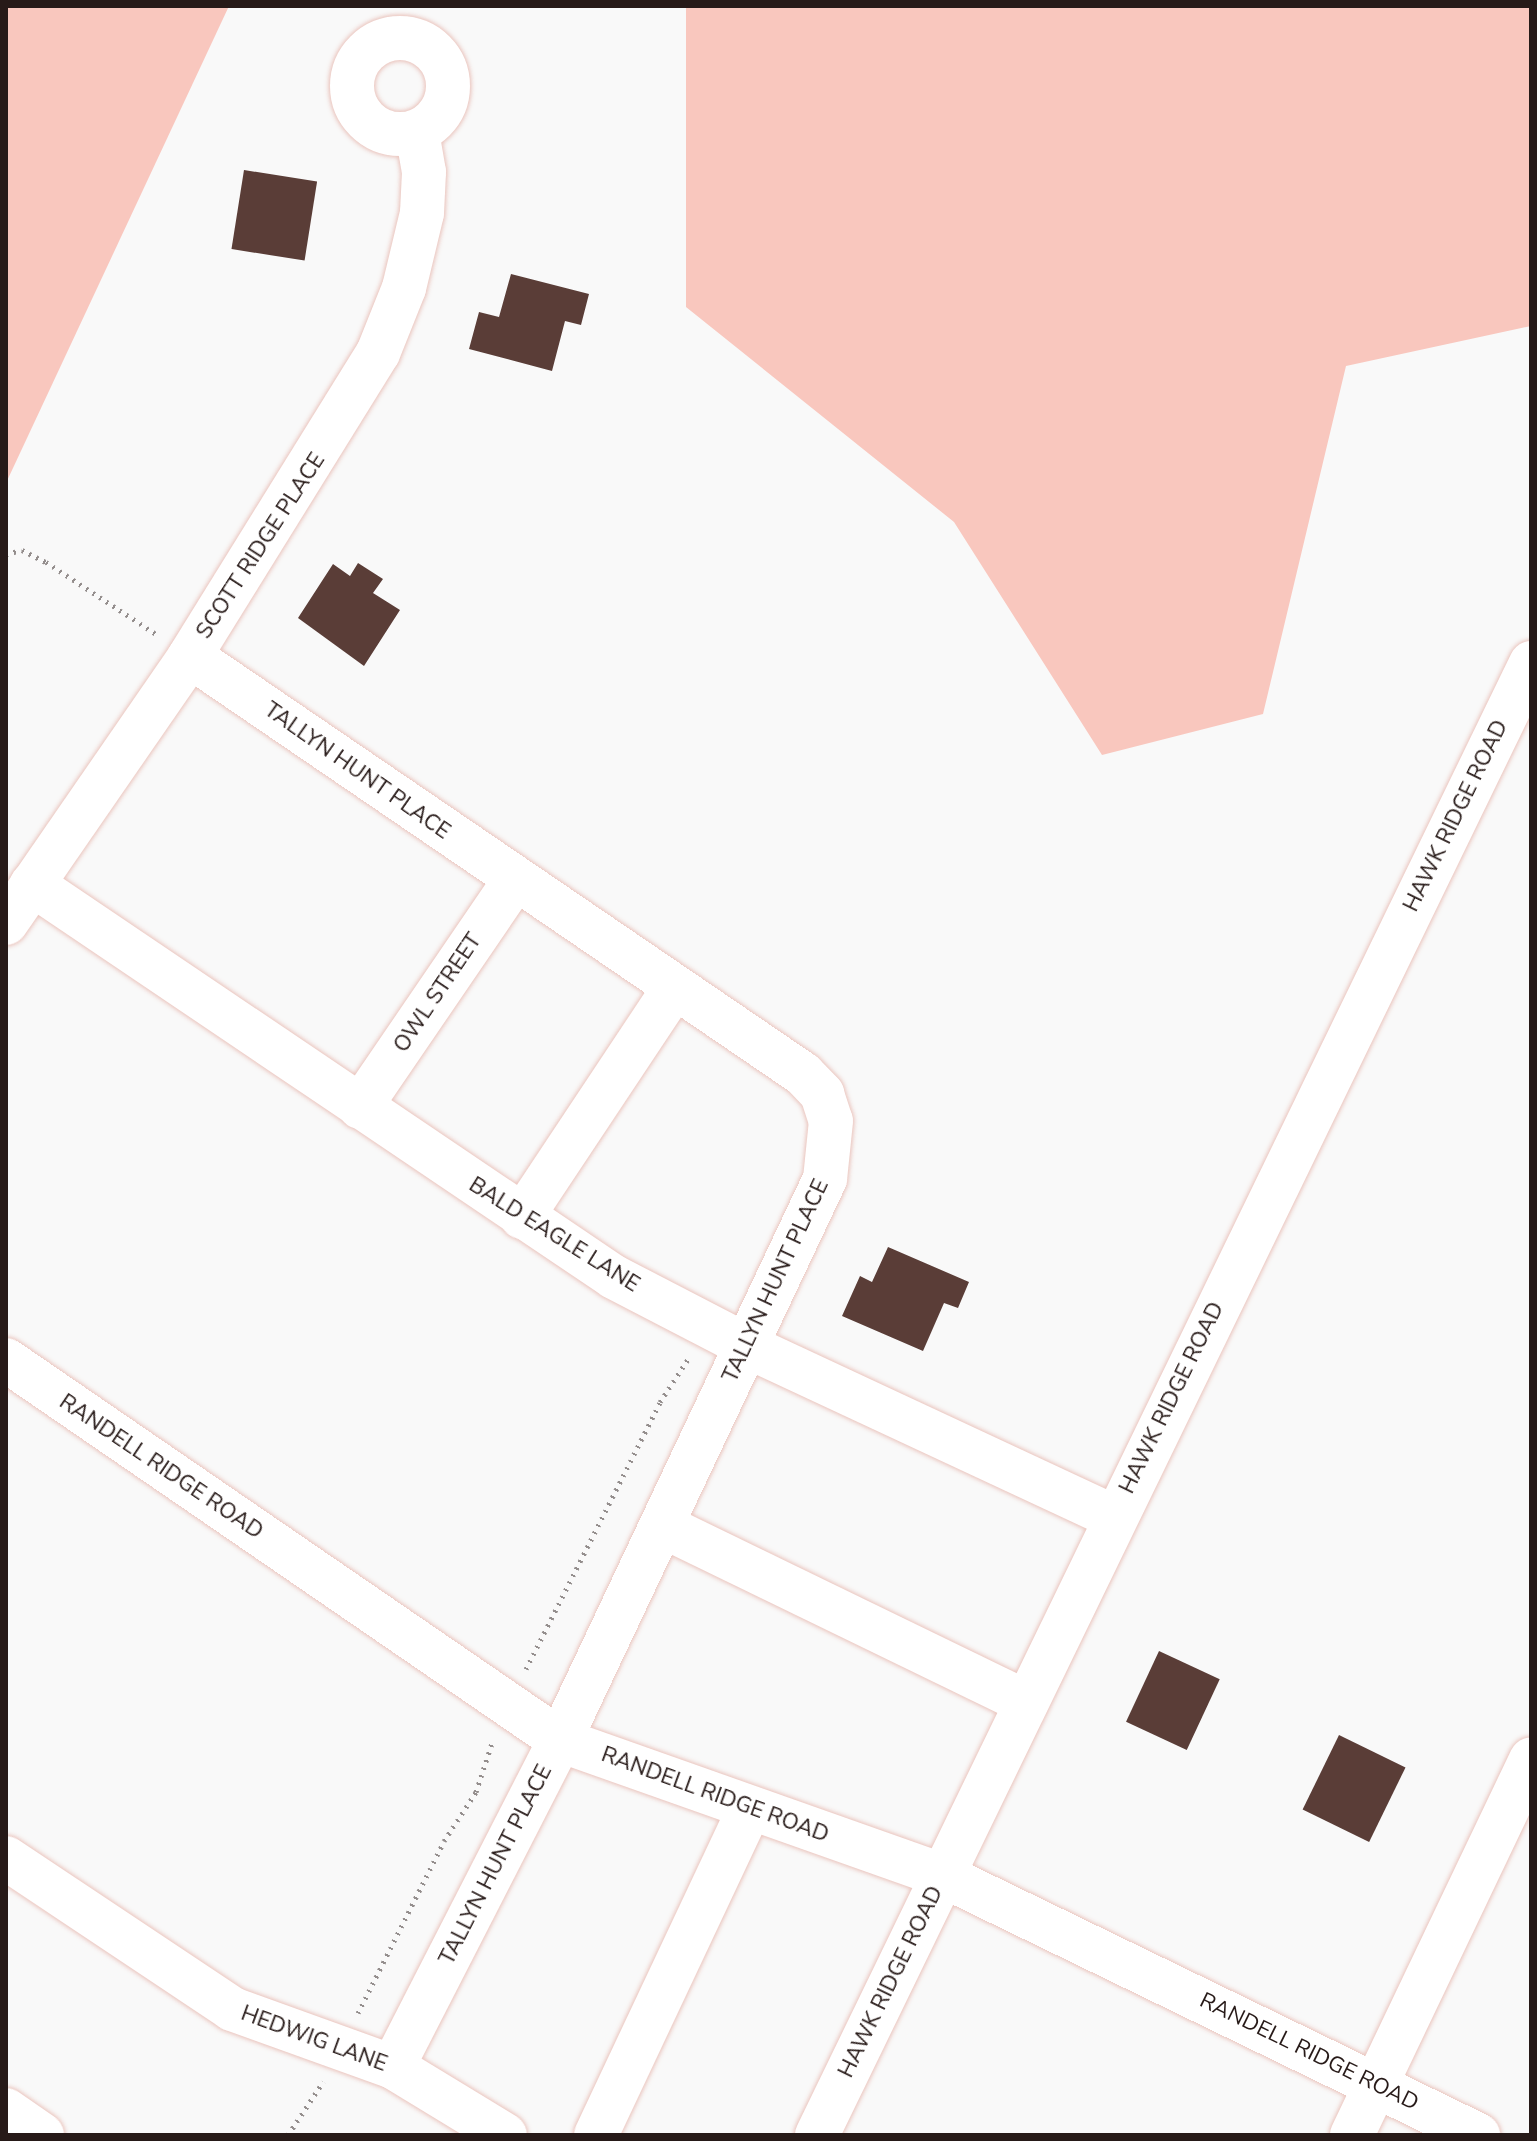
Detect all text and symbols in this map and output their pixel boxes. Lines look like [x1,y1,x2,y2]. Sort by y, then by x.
street label: SCOTT RIDGE PLACE [191,448,331,644]
street label: TALLYN HUNT PLACE [259,697,455,845]
street label: HAWK RIDGE ROAD [1398,716,1514,916]
street label: OWL STREET [388,928,488,1058]
street label: BALD EAGLE LANE [464,1172,644,1298]
street label: TALLYN HUNT PLACE [717,1175,835,1387]
street label: HAWK RIDGE ROAD [1114,1298,1230,1498]
street label: RANDELL RIDGE ROAD [54,1389,268,1545]
street label: RANDELL RIDGE ROAD [598,1742,832,1848]
street label: TALLYN HUNT PLACE [434,1761,558,1969]
street label: HAWK RIDGE ROAD [833,1882,949,2082]
street label: RANDELL RIDGE ROAD [1195,1987,1423,2117]
street label: HEDWIG LANE [237,2000,391,2078]

